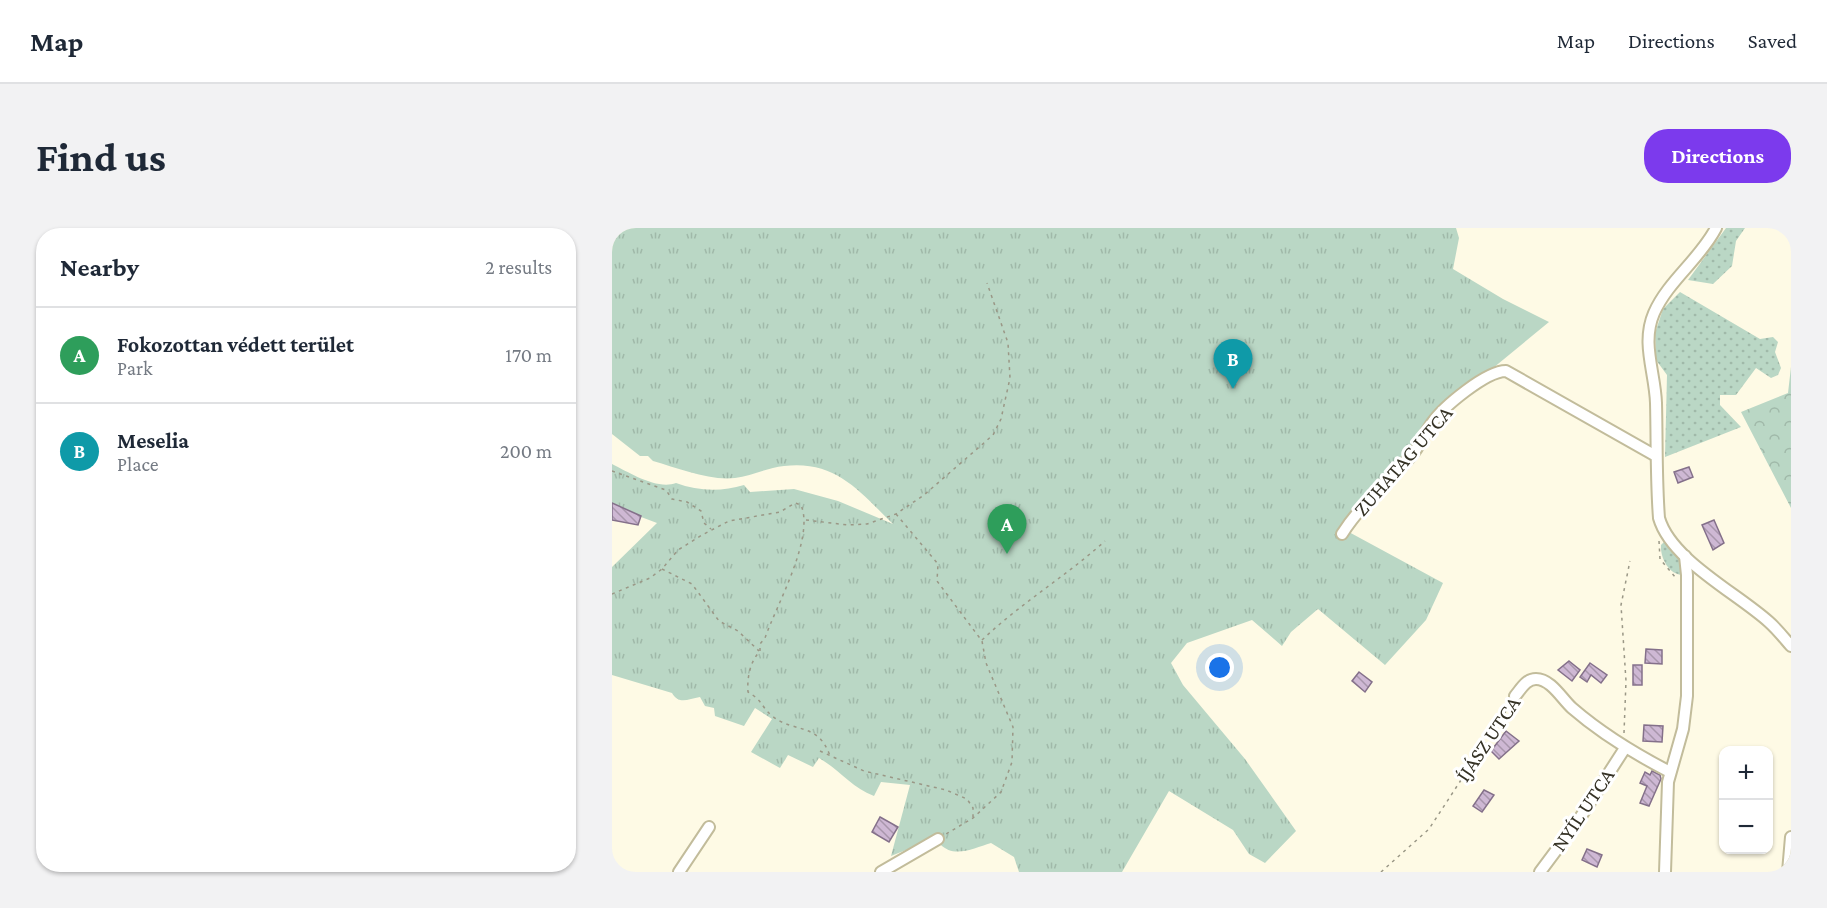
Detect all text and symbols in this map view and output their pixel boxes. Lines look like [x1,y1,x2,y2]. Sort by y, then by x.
text: Map [30,26,83,57]
text: Map [1557,29,1595,53]
text: Directions [1628,29,1715,53]
text: Saved [1748,29,1797,53]
button: Directions [1644,129,1791,183]
text: Find us [36,133,166,180]
text: Nearby [60,253,139,282]
text: 2 results [485,256,552,278]
text: Fokozottan védett terület [117,332,354,357]
pin: B [1214,340,1252,389]
text: A [74,344,85,366]
text: 170 m [505,344,552,366]
text: Park [117,357,153,379]
street label: ZUHATAG UTCA [1349,401,1457,521]
text: Meselia [117,428,189,453]
text: B [74,440,85,462]
text: 200 m [500,440,552,462]
text: Place [117,453,159,475]
pin: A [988,504,1026,554]
your location [1205,653,1234,682]
street label: ÍJÁSZ UTCA [1451,692,1525,786]
map controls [1719,746,1773,854]
button: + [1719,746,1773,800]
street label: NYÍL UTCA [1547,764,1619,856]
button: − [1719,800,1773,854]

